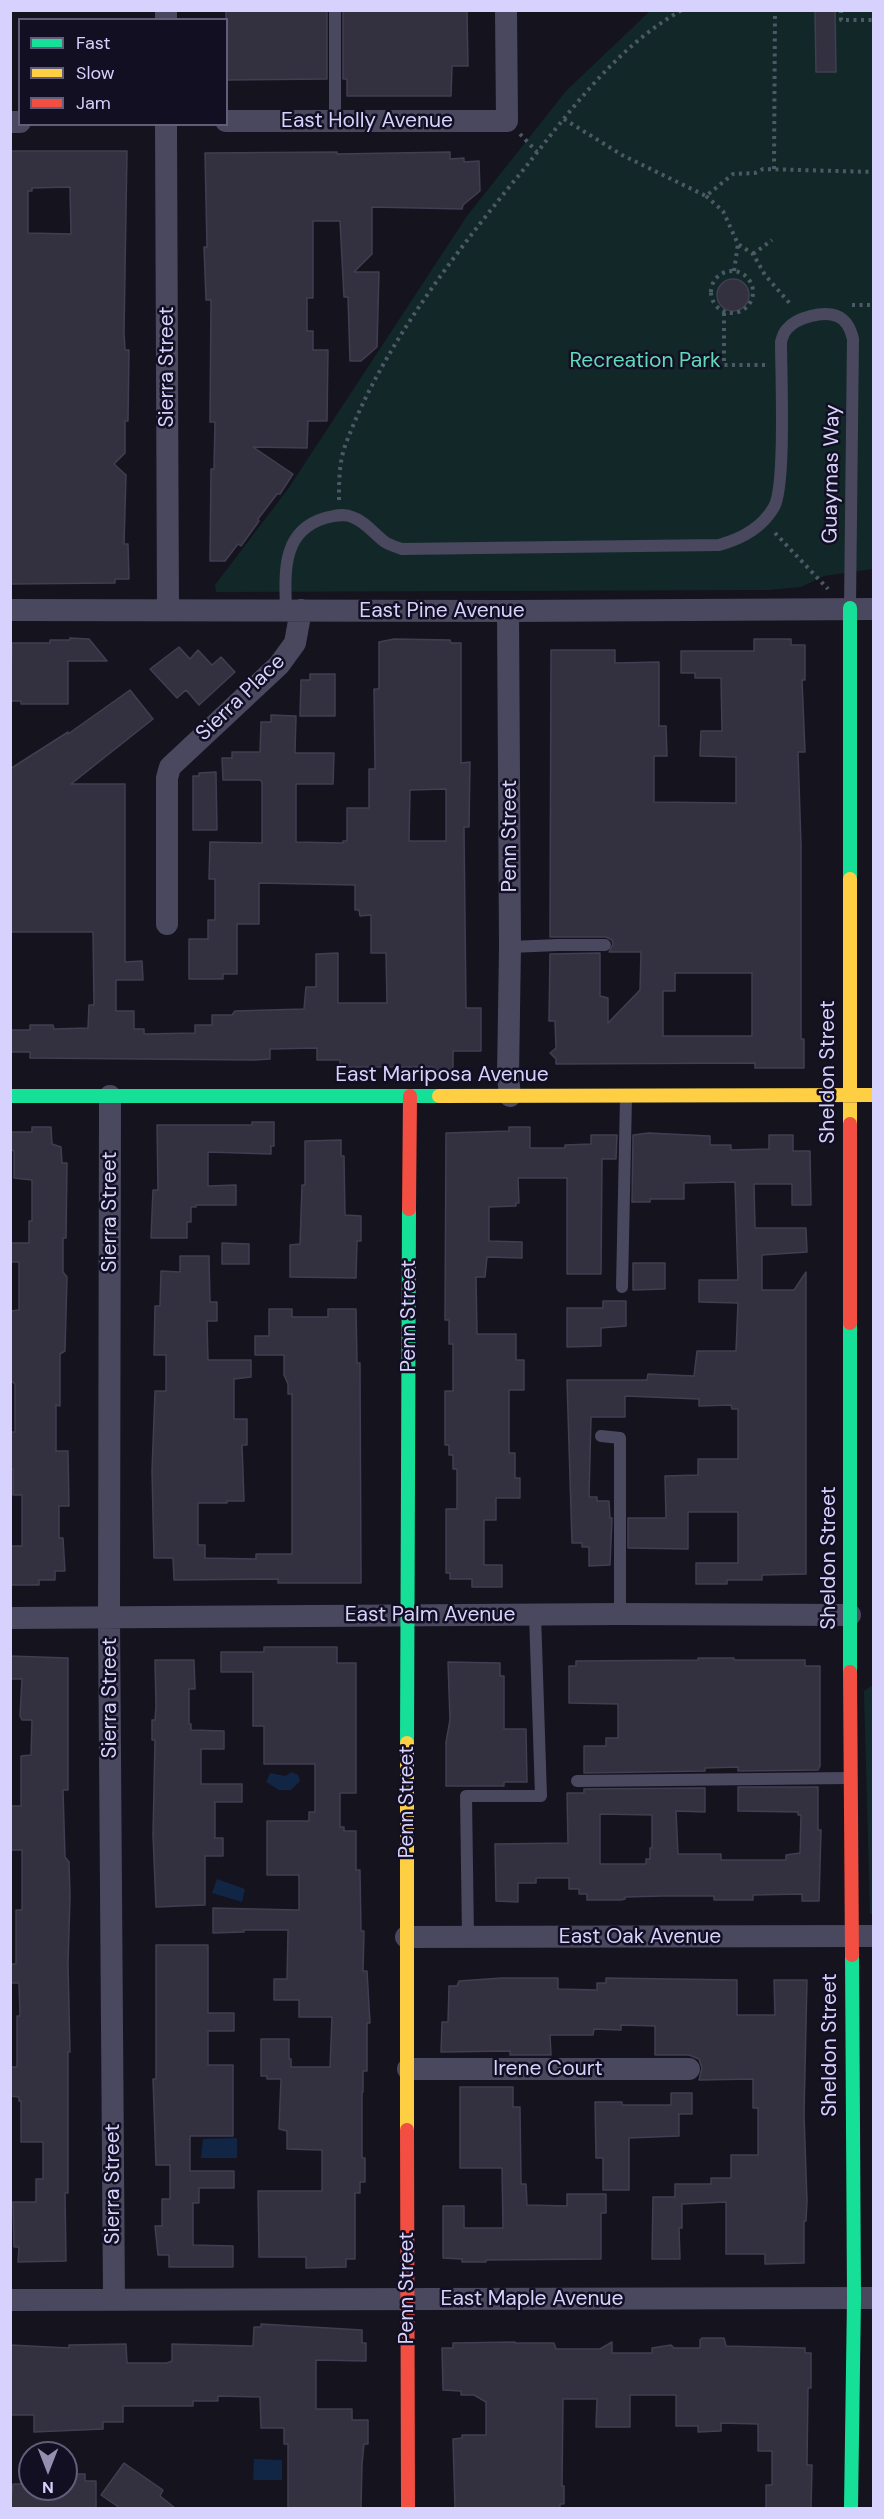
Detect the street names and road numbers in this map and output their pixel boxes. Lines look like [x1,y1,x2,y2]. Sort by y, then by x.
street label: East Holly Avenue [281,108,453,134]
street label: Sierra Street [154,306,180,428]
street label: Guaymas Way [818,404,846,544]
street label: East Pine Avenue [359,598,525,624]
street label: Sierra Place [191,649,291,747]
street label: Penn Street [497,780,523,892]
street label: Sheldon Street [815,1000,841,1144]
street label: East Mariposa Avenue [335,1062,549,1088]
street label: Sierra Street [97,1151,123,1273]
street label: Penn Street [396,1260,422,1372]
street label: Sheldon Street [816,1486,842,1630]
street label: East Palm Avenue [345,1602,515,1628]
street label: Sierra Street [97,1637,123,1759]
street label: Penn Street [394,1746,420,1858]
street label: East Oak Avenue [559,1924,721,1950]
street label: Sheldon Street [817,1973,843,2117]
street label: Irene Court [493,2056,603,2082]
street label: Sierra Street [100,2123,126,2245]
street label: Penn Street [394,2232,420,2344]
street label: East Maple Avenue [441,2286,623,2312]

